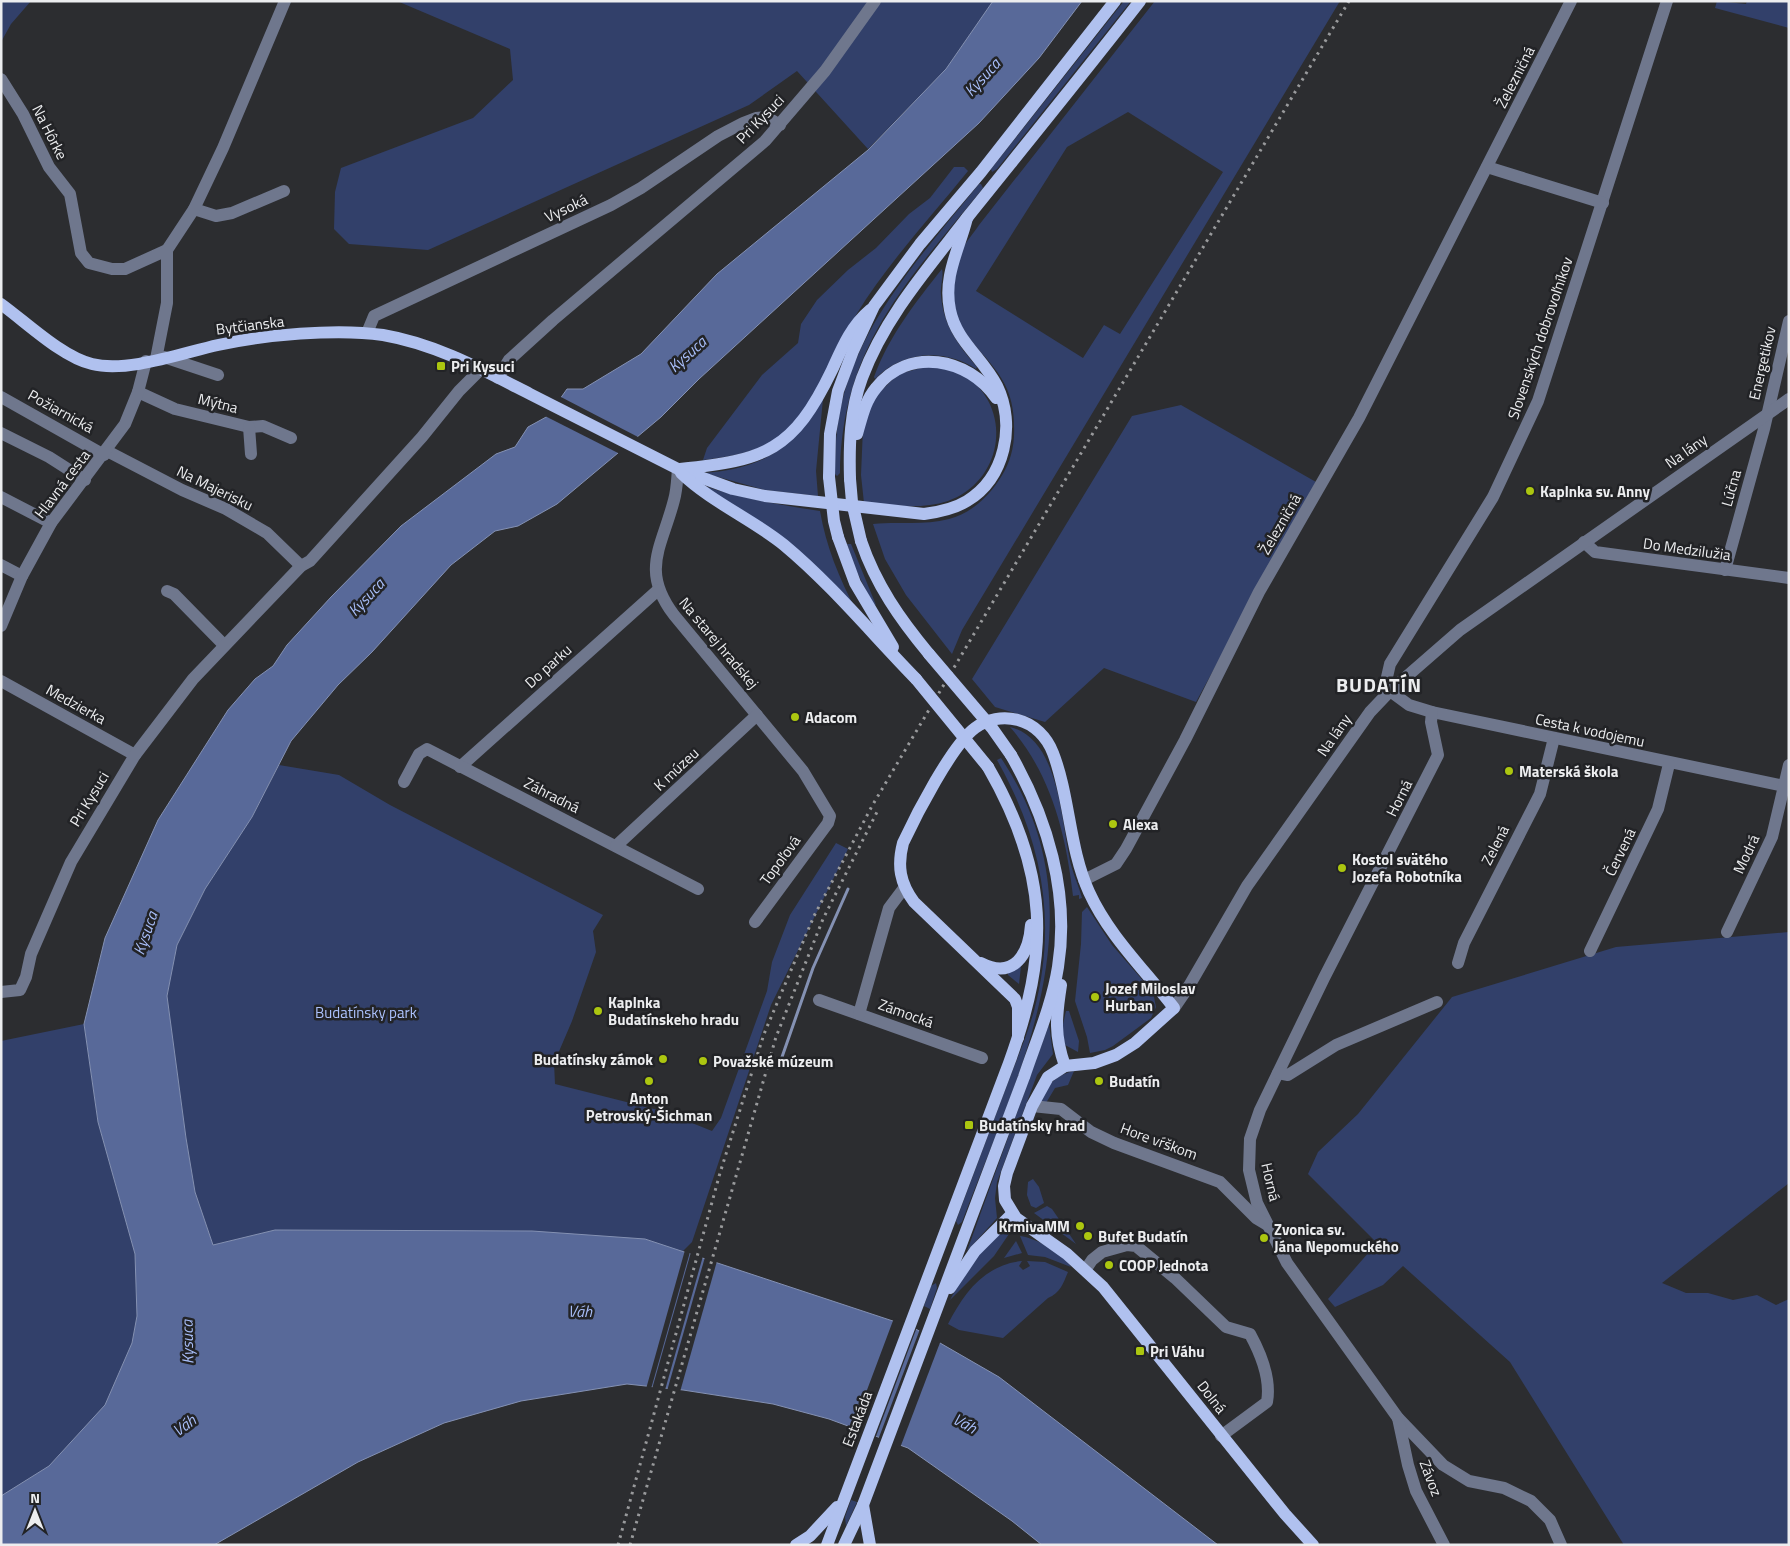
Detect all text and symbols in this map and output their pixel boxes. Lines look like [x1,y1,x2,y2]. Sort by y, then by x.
street label: Železničná [1490,42,1541,112]
water label: Kysuca [958,52,1006,102]
street label: Pri Kysuci [731,89,789,149]
street label: Na Hôrke [26,101,74,163]
street label: Vysoká [541,188,592,228]
street label: Slovenských dobrovoľníkov [1501,254,1579,422]
street label: Bytčianska [214,309,286,341]
street label: Energetikov [1742,324,1782,402]
water label: Kysuca [662,330,712,378]
place label: Pri Kysuci [451,355,515,378]
marker: Pri Kysuci [435,360,447,372]
street label: Požiarnická [24,383,99,439]
street label: Mýtna [195,387,241,419]
street label: Na lány [1660,428,1712,474]
street label: Hlavná cesta [28,444,96,523]
street label: Na Majerisku [173,460,257,516]
street label: Lúčna [1715,466,1747,509]
place label: Kaplnka sv. Anny [1540,480,1650,503]
marker: Kaplnka sv. Anny [1524,485,1536,497]
street label: Železničná [1253,489,1307,559]
street label: Do Medzilužia [1642,531,1733,567]
water label: Kysuca [342,572,391,621]
street label: Na starej hradskej [674,592,764,694]
street label: Do parku [519,638,577,694]
district label: BUDATÍN [1336,669,1422,700]
street label: Medzierka [42,678,111,730]
place label: Adacom [805,706,857,729]
street label: Cesta k vodojemu [1533,707,1647,753]
street label: Na lány [1311,709,1357,761]
marker: Adacom [789,711,801,723]
street label: K múzeu [648,742,704,796]
place label: Materská škola [1519,760,1619,783]
marker: Materská škola [1503,765,1515,777]
street label: Pri Kysuci [63,767,115,831]
street label: Záhradná [520,771,584,819]
street label: Horná [1380,775,1418,820]
place label: Alexa [1123,813,1159,836]
marker: Alexa [1107,818,1119,830]
street label: Zelená [1475,821,1515,869]
street label: Červená [1598,824,1642,880]
street label: Topoľová [754,830,806,890]
street label: Modrá [1727,830,1765,877]
place label: Kostol svätého Jozefa Robotníka [1352,848,1462,888]
marker: Kostol svätého Jozefa Robotníka [1336,862,1348,874]
water label: Kysuca [126,907,164,958]
place label: Jozef Miloslav Hurban [1105,977,1196,1017]
place label: Kaplnka Budatínskeho hradu [608,991,739,1031]
marker: Jozef Miloslav Hurban [1089,991,1101,1003]
street label: Zámocká [875,992,937,1034]
park label: Budatínsky park [315,1001,417,1024]
marker: Kaplnka Budatínskeho hradu [592,1005,604,1017]
place label: Budatínsky zámok [534,1048,653,1071]
place label: Považské múzeum [713,1050,833,1073]
marker: Budatínsky zámok [657,1053,669,1065]
marker: Považské múzeum [697,1055,709,1067]
place label: Budatín [1109,1070,1160,1093]
marker: Anton Petrovský-Šichman [643,1075,655,1087]
marker: Budatín [1093,1075,1105,1087]
place label: Anton Petrovský-Šichman [586,1087,712,1127]
place label: Budatínsky hrad [979,1114,1085,1137]
street label: Hore vŕškom [1117,1116,1201,1166]
marker: Budatínsky hrad [963,1119,975,1131]
street label: Horná [1255,1161,1287,1204]
place label: KrmivaMM [998,1215,1070,1238]
place label: Zvonica sv. Jána Nepomuckého [1274,1218,1399,1258]
marker: KrmivaMM [1074,1220,1086,1232]
place label: Bufet Budatín [1098,1225,1188,1248]
marker: Bufet Budatín [1082,1230,1094,1242]
marker: Zvonica sv. Jána Nepomuckého [1258,1232,1270,1244]
place label: COOP Jednota [1119,1254,1209,1277]
marker: COOP Jednota [1103,1259,1115,1271]
water label: Váh [568,1299,593,1323]
water label: Kysuca [175,1319,199,1364]
place label: Pri Váhu [1150,1340,1205,1363]
marker: Pri Váhu [1134,1345,1146,1357]
street label: Dolná [1192,1375,1233,1419]
street label: Estakáda [836,1387,878,1450]
water label: Váh [949,1407,982,1440]
water label: Váh [167,1408,202,1442]
street label: Závoz [1414,1456,1448,1500]
north arrow [10,1486,60,1536]
text: N [30,1487,40,1508]

